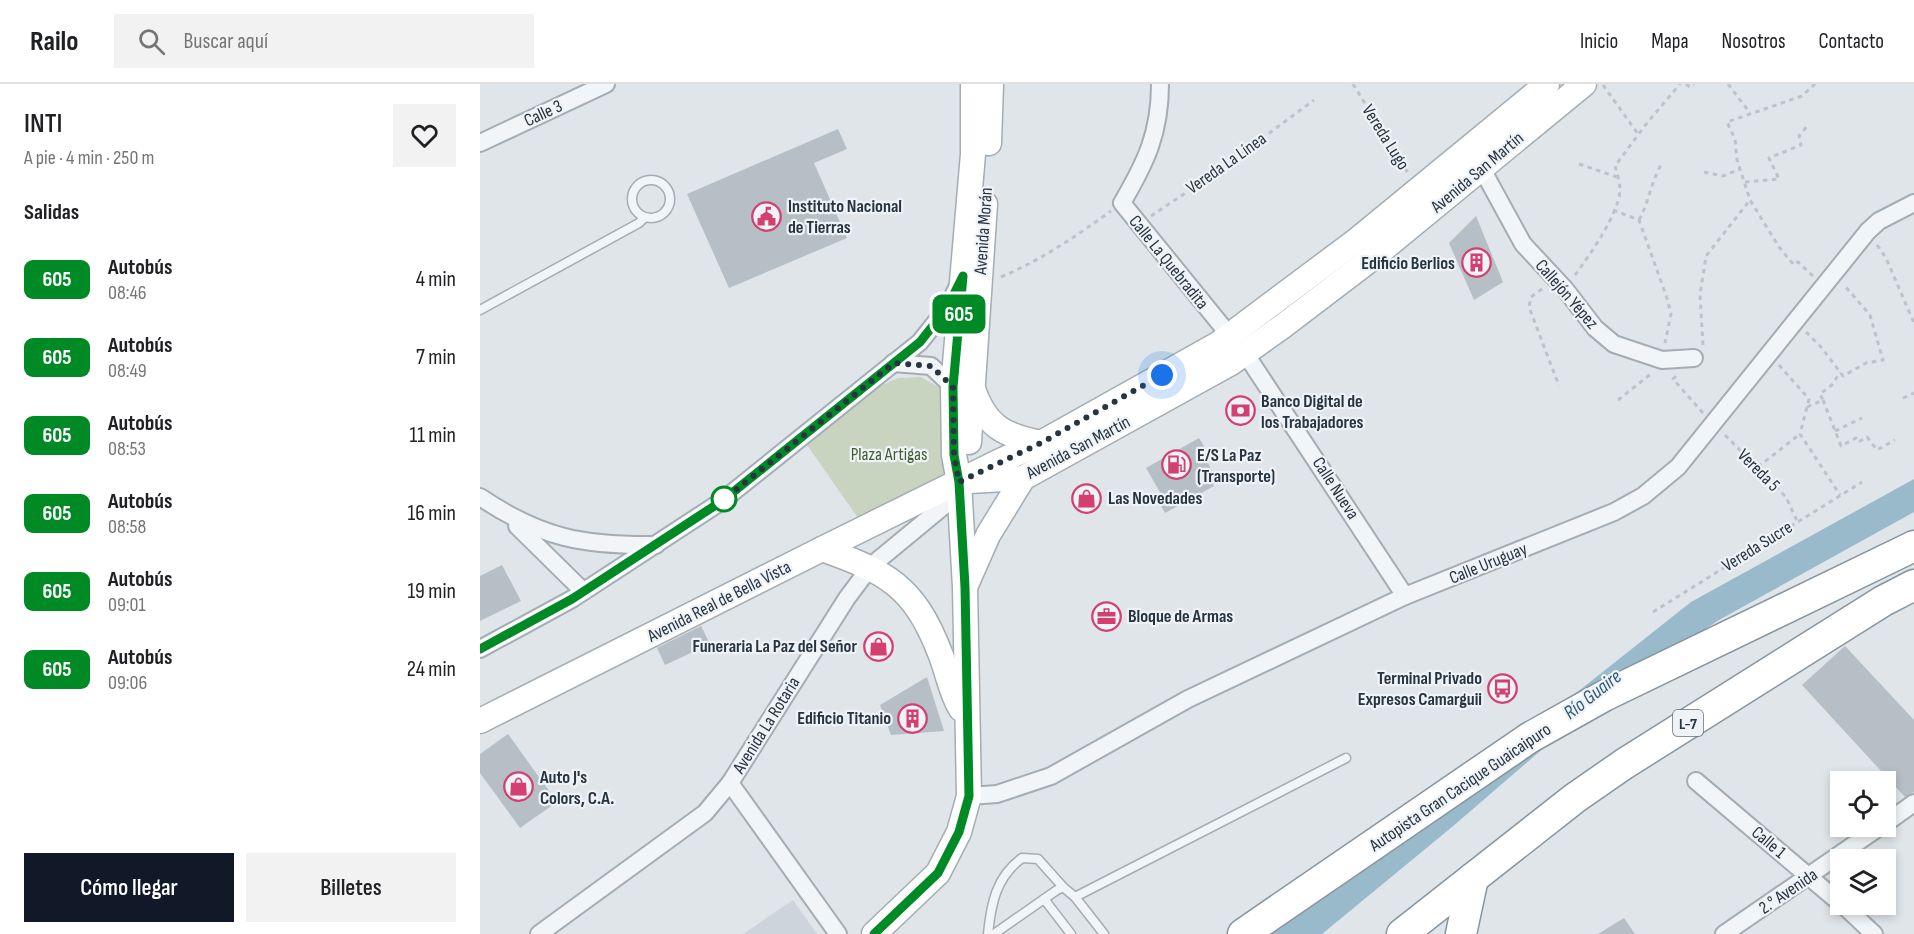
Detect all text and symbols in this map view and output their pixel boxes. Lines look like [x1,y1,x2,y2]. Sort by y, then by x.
search box [114,14,534,68]
text: Railo [30,25,78,58]
icon: search [135,25,168,58]
text: Buscar aquí [183,28,268,55]
text: Inicio [1580,29,1618,54]
text: Mapa [1651,29,1689,54]
text: Nosotros [1722,29,1786,54]
text: Contacto [1819,29,1884,54]
street label: Calle 3 [521,96,566,131]
street label: Vereda Lugo [1357,101,1414,174]
button: heart [393,104,456,167]
text: INTI [24,107,62,140]
street label: Avenida San Martín [1426,127,1528,218]
street label: Vereda La Línea [1182,128,1270,199]
text: A pie · 4 min · 250 m [24,146,154,170]
street label: Avenida Morán [970,187,997,276]
place label: Instituto Nacional de Tierras [788,196,902,238]
text: Salidas [24,199,79,226]
public building icon: Instituto Nacional de Tierras [751,200,783,232]
street label: Calle La Quebradita [1124,211,1213,314]
building icon: Edificio Berlios [1460,247,1492,279]
place label: Edificio Berlios [1361,253,1455,274]
text: Autobús [108,254,172,281]
street label: Callejón Yépez [1531,255,1603,334]
text: 4 min [416,266,456,293]
text: 605 [42,267,72,292]
text: 08:46 [108,281,147,305]
line badge: 605 [924,294,994,334]
text: 605 [944,302,974,327]
text: Autobús [108,332,172,359]
text: 7 min [416,344,456,371]
text: 605 [42,345,72,370]
text: 08:49 [108,359,147,383]
your location [1147,360,1177,390]
place label: Banco Digital de los Trabajadores [1261,391,1364,433]
bank icon: Banco Digital de los Trabajadores [1224,395,1256,427]
text: Autobús [108,410,172,437]
street label: Avenida San Martín [1022,411,1134,484]
text: 11 min [409,422,456,449]
text: 605 [42,423,72,448]
text: 08:53 [108,437,146,461]
park label: Plaza Artigas [851,444,927,465]
place label: E/S La Paz (Transporte) [1197,445,1275,487]
street label: Vereda 5 [1733,445,1784,496]
fuel station icon: E/S La Paz (Transporte) [1160,449,1192,481]
street label: Calle Nueva [1308,453,1363,523]
shop icon: Las Novedades [1071,482,1103,514]
unlabelled marker [711,486,737,512]
text: Autobús [108,488,172,515]
place label: Las Novedades [1108,488,1202,509]
text: 16 min [408,500,456,527]
text: 605 [42,501,72,526]
text: 08:58 [108,515,146,539]
street label: Vereda Sucre [1718,517,1796,576]
street label: Calle Uruguay [1446,538,1530,589]
street label: Avenida Real de Bella Vista [643,556,794,647]
text: Autobús [108,566,172,593]
text: 19 min [407,578,456,605]
text: 605 [42,579,72,604]
text: 09:01 [108,593,145,617]
office icon: Bloque de Armas [1091,600,1123,632]
place label: Bloque de Armas [1128,606,1233,627]
shop icon: Funeraria La Paz del Señor [862,630,894,662]
place label: Funeraria La Paz del Señor [692,636,857,657]
text: Autobús [108,644,172,671]
text: 24 min [407,656,456,683]
text: 605 [42,657,72,682]
water label: Río Guaire [1559,665,1626,725]
place label: Terminal Privado Expresos Camarguii [1358,668,1482,710]
text: 09:06 [108,671,147,695]
bus stop icon: Terminal Privado Expresos Camarguii [1487,672,1519,704]
street label: Avenida La Rotaria [728,673,804,778]
building icon: Edificio Titanio [896,702,928,734]
place label: Edificio Titanio [797,708,891,729]
road number: L-7 [1673,710,1703,736]
street label: Autopista Gran Cacique Guaicaipuro [1365,719,1555,857]
place label: Auto J's Colors, C.A. [539,767,614,809]
shop icon: Auto J's Colors, C.A. [503,771,535,803]
map controls [1830,771,1896,915]
button: locate [1830,771,1896,837]
street label: Calle 1 [1747,822,1791,863]
button: layers [1830,849,1896,915]
button: Cómo llegar [24,853,234,922]
button: Billetes [246,853,456,922]
street label: 2.° Avenida [1755,864,1822,919]

